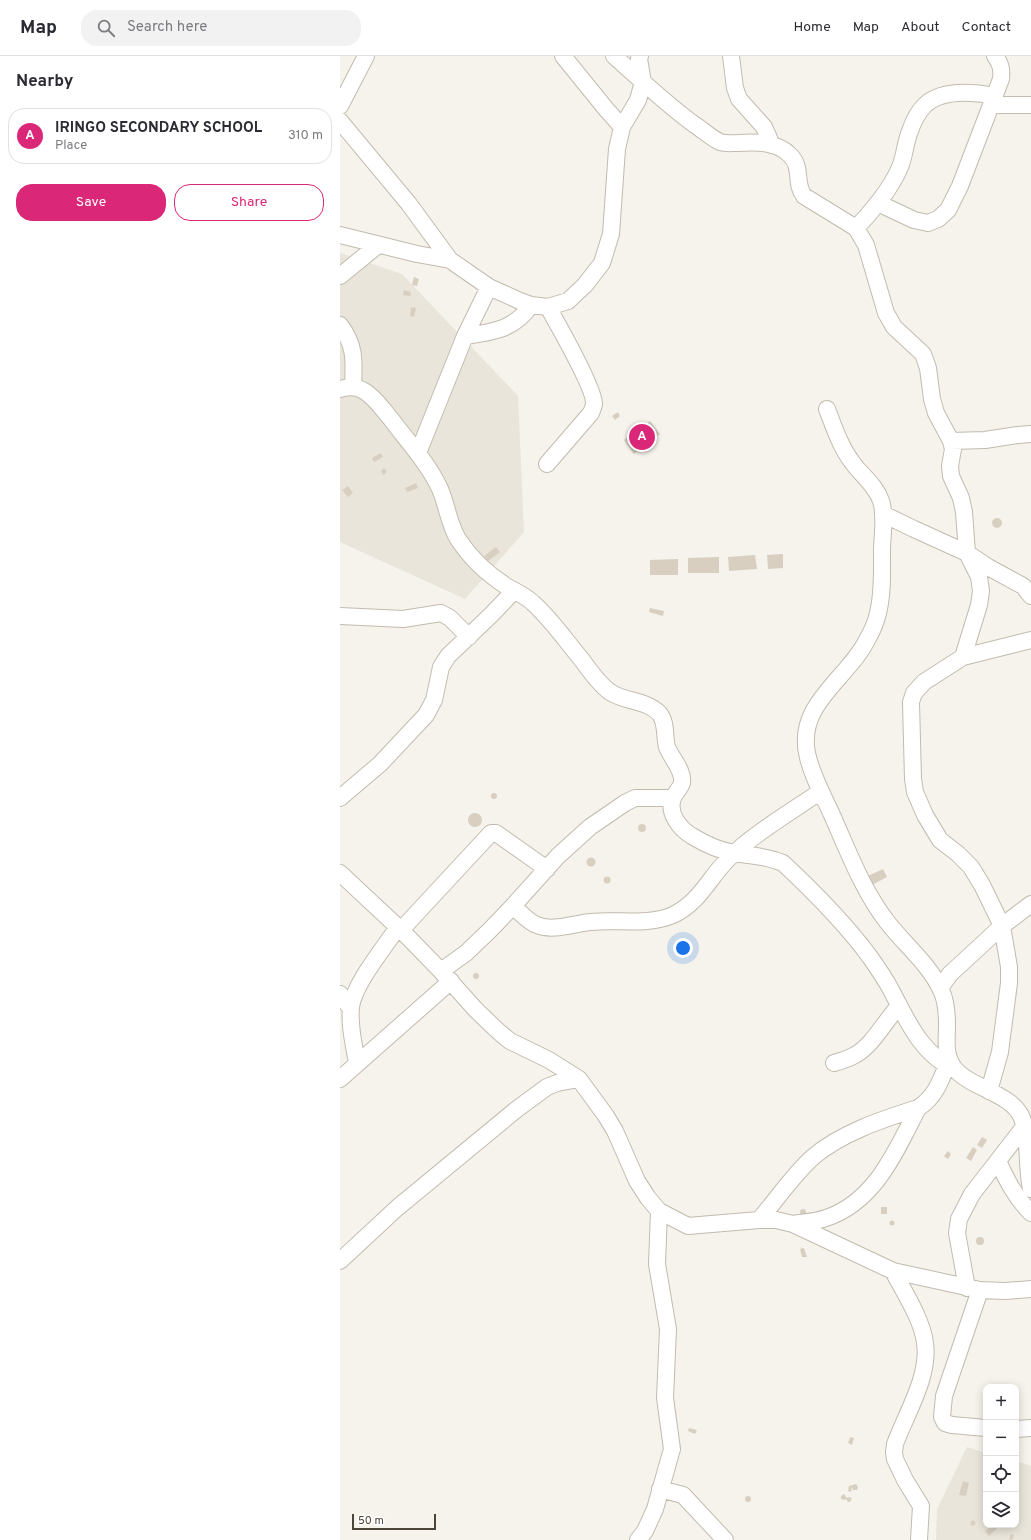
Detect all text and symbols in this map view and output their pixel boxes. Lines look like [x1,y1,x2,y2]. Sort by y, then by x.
search box [81,10,361,46]
text: Map [20,16,57,40]
icon: search [95,17,117,39]
text: Search here [127,18,207,37]
text: Home [794,19,831,36]
text: Map [853,19,879,36]
text: About [901,19,940,36]
text: Contact [962,19,1011,36]
text: Nearby [16,71,73,93]
text: IRINGO SECONDARY SCHOOL [55,119,262,138]
text: A [25,128,35,144]
text: 310 m [288,128,323,144]
text: Place [55,138,87,154]
button: Save [16,184,166,221]
button: Share [174,184,324,221]
pin: A [629,422,655,452]
your location [673,938,693,958]
map controls [983,1384,1019,1528]
button: + [983,1384,1019,1420]
button: − [983,1420,1019,1456]
button: locate [983,1456,1019,1492]
button: layers [983,1492,1019,1528]
scale bar [352,1512,436,1531]
text: 50 m [358,1514,384,1528]

